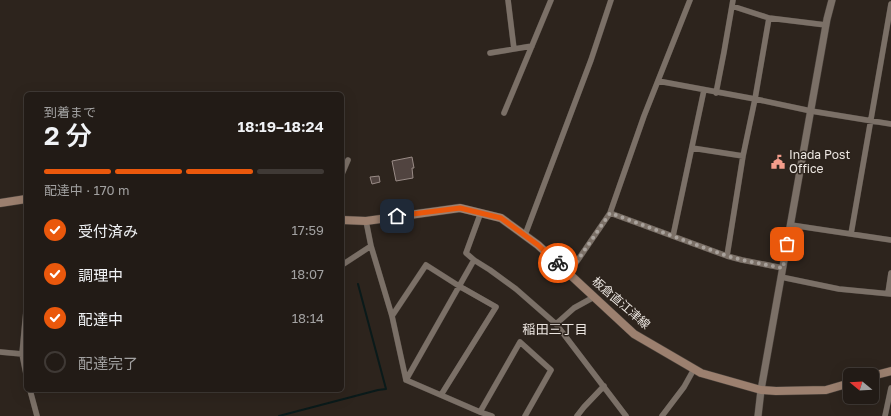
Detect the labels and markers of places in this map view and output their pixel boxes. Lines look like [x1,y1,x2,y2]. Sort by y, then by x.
place label: Inada Post Office [789,147,850,176]
public building icon: Inada Post Office [770,154,786,170]
pin [380,199,414,233]
pin [770,227,804,261]

